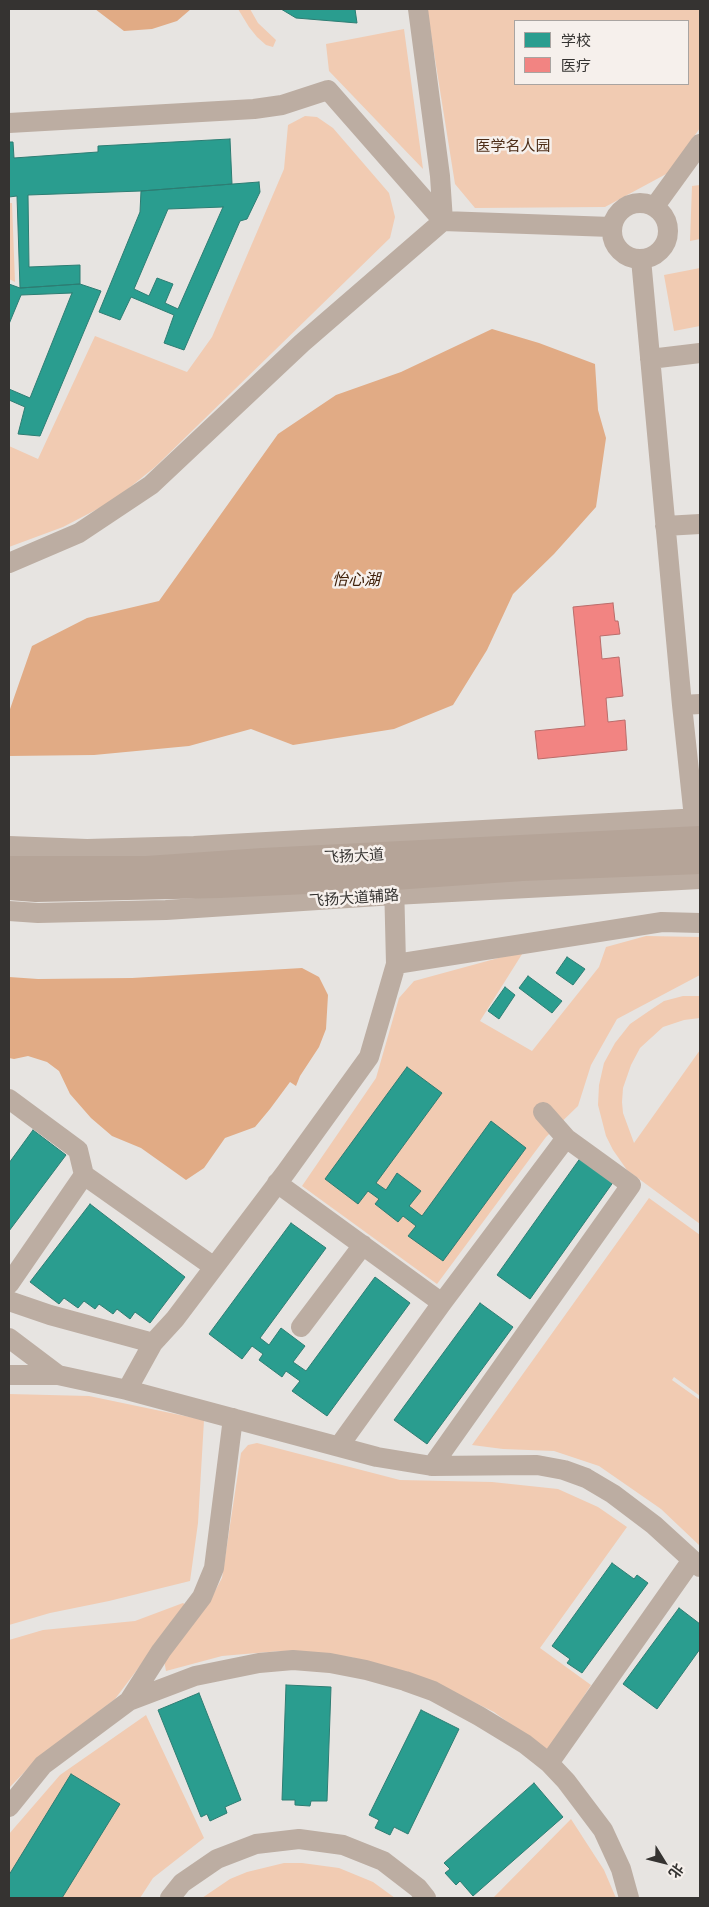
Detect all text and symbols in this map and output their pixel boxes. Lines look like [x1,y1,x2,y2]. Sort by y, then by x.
legend [514,20,689,85]
text: 学校 [561,32,591,49]
text: 医疗 [561,57,591,74]
park label: 医学名人园 [476,137,550,155]
water label: 怡心湖 [332,570,380,590]
street label: 飞扬大道 [324,845,384,867]
street label: 飞扬大道辅路 [308,886,400,910]
north arrow [639,1837,689,1887]
text: 北 [666,1860,687,1881]

